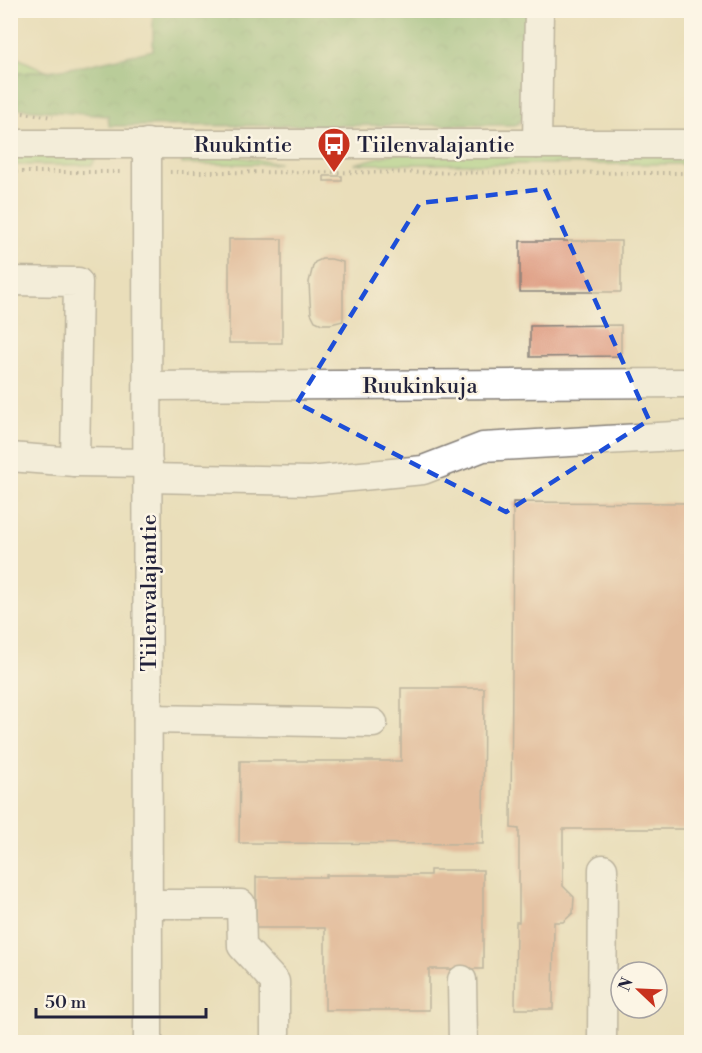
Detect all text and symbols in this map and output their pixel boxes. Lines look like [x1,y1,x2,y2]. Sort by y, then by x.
bus stop icon: Tiilenvalajantie [316,126,352,173]
street label: Ruukintie [194,132,292,159]
place label: Tiilenvalajantie [357,132,515,159]
street label: Ruukinkuja [362,373,478,400]
street label: Tiilenvalajantie [136,514,163,672]
north arrow [609,960,669,1020]
text: N [614,974,638,994]
scale bar [36,981,206,1019]
text: 50 m [45,991,87,1014]

